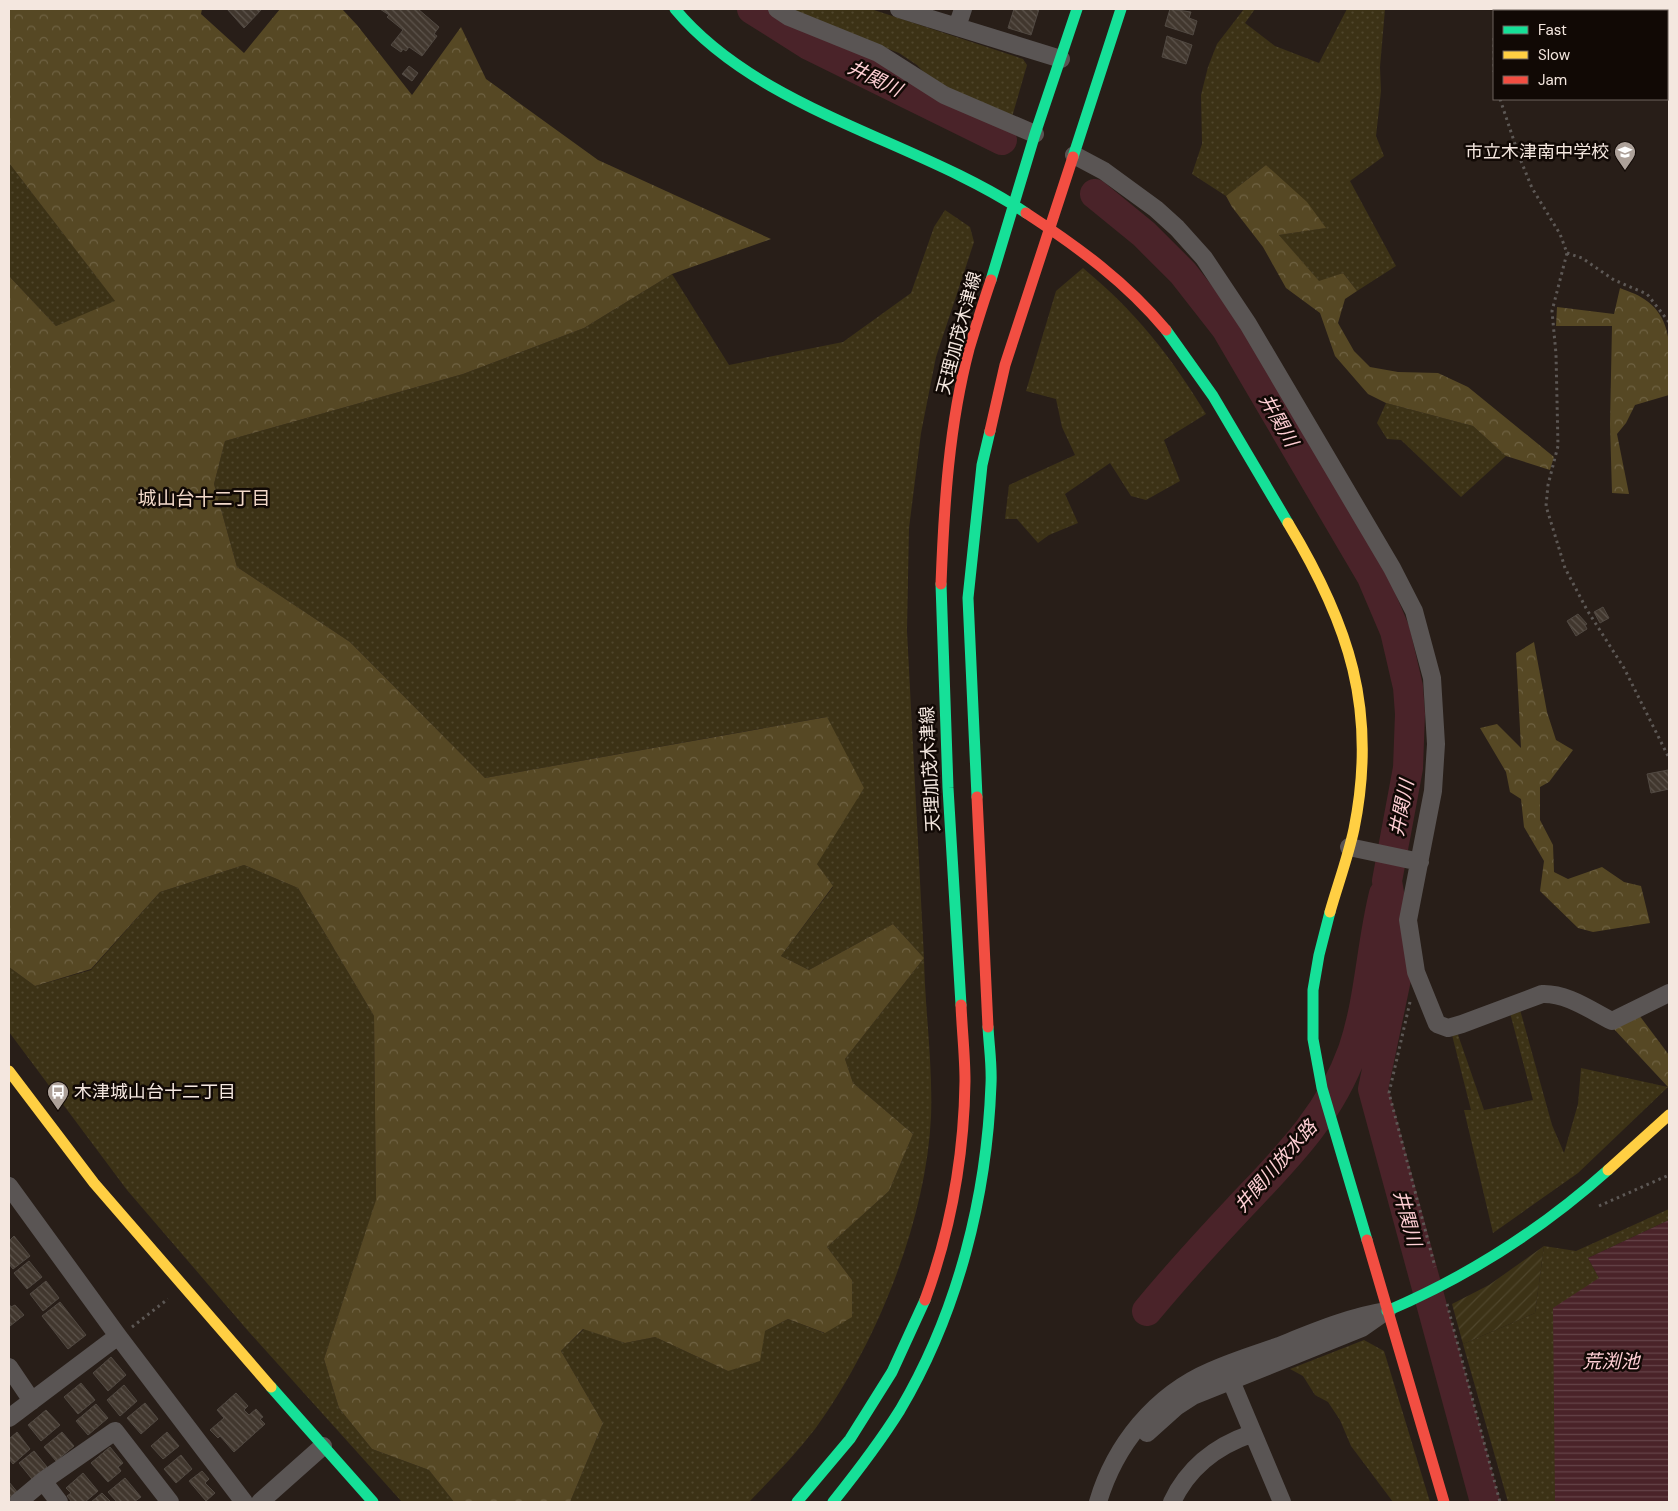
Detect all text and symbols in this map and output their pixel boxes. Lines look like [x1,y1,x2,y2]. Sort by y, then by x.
legend [1493,10,1668,100]
text: Fast [1538,20,1567,40]
text: Slow [1538,45,1571,65]
water label: 井関川 [844,55,908,103]
text: Jam [1538,70,1567,90]
place label: 市立木津南中学校 [1465,140,1609,164]
school or university icon: 市立木津南中学校 [1613,140,1637,171]
street label: 天理加茂木津線 [931,269,987,397]
water label: 井関川 [1253,389,1305,453]
district label: 城山台十二丁目 [137,486,271,511]
street label: 天理加茂木津線 [915,705,945,833]
water label: 井関川 [1384,776,1420,838]
bus stop icon: 木津城山台十二丁目 [46,1080,70,1111]
place label: 木津城山台十二丁目 [74,1080,236,1104]
water label: 井関川放水路 [1229,1114,1324,1218]
water label: 井関川 [1388,1187,1427,1251]
water label: 荒渕池 [1582,1349,1641,1374]

